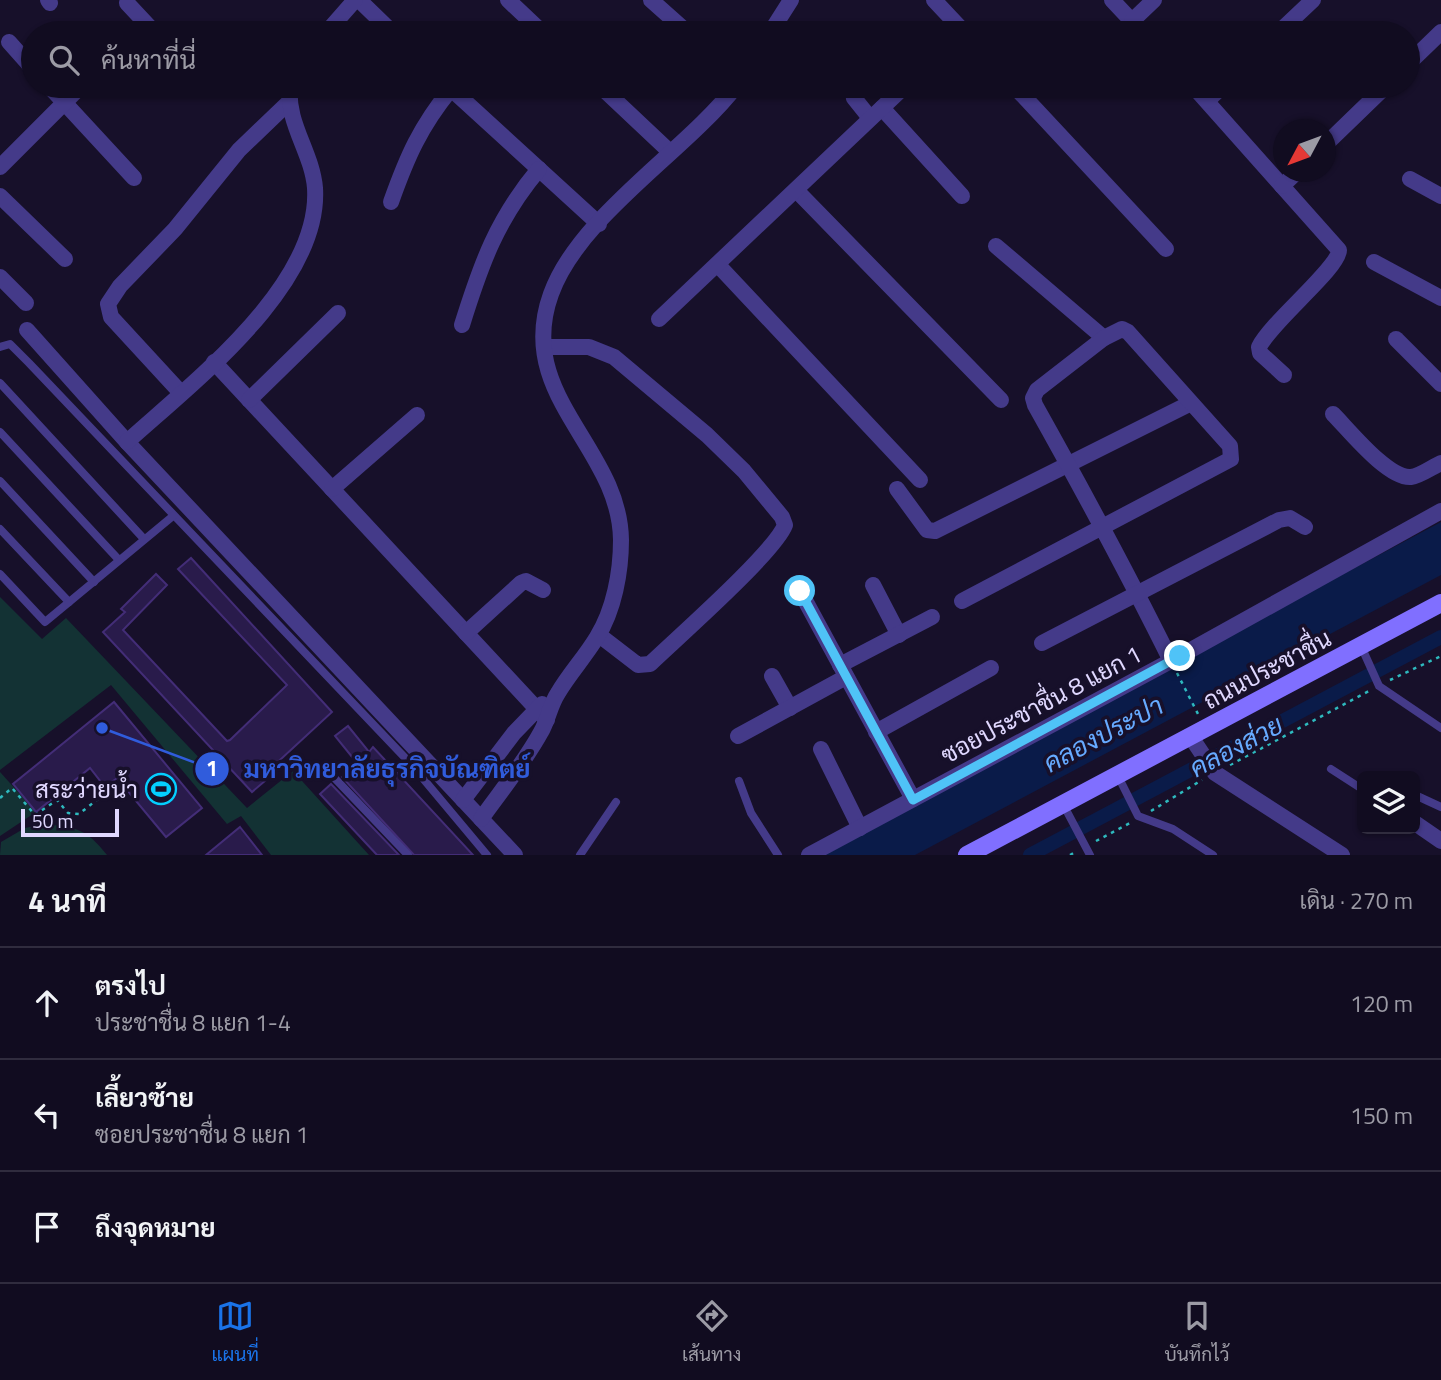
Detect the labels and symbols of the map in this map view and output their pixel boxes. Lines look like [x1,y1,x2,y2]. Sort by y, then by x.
north arrow [1273,119,1336,182]
route start [784,575,815,606]
street label: ถนนประชาชื่น [1195,618,1338,718]
street label: ซอยประชาชื่น 8 แยก 1 [933,634,1148,772]
route end [1164,640,1195,671]
water label: คลองประปา [1036,686,1170,782]
water label: คลองส่วย [1182,705,1290,787]
callout: มหาวิทยาลัยธุรกิจบัณฑิตย์ [194,746,545,793]
text: มหาวิทยาลัยธุรกิจบัณฑิตย์ [243,749,532,788]
text: 1 [206,752,218,784]
place label: สระว่ายน้ำ [35,770,138,807]
sports icon: สระว่ายน้ำ [144,772,178,806]
scale bar [21,806,119,838]

